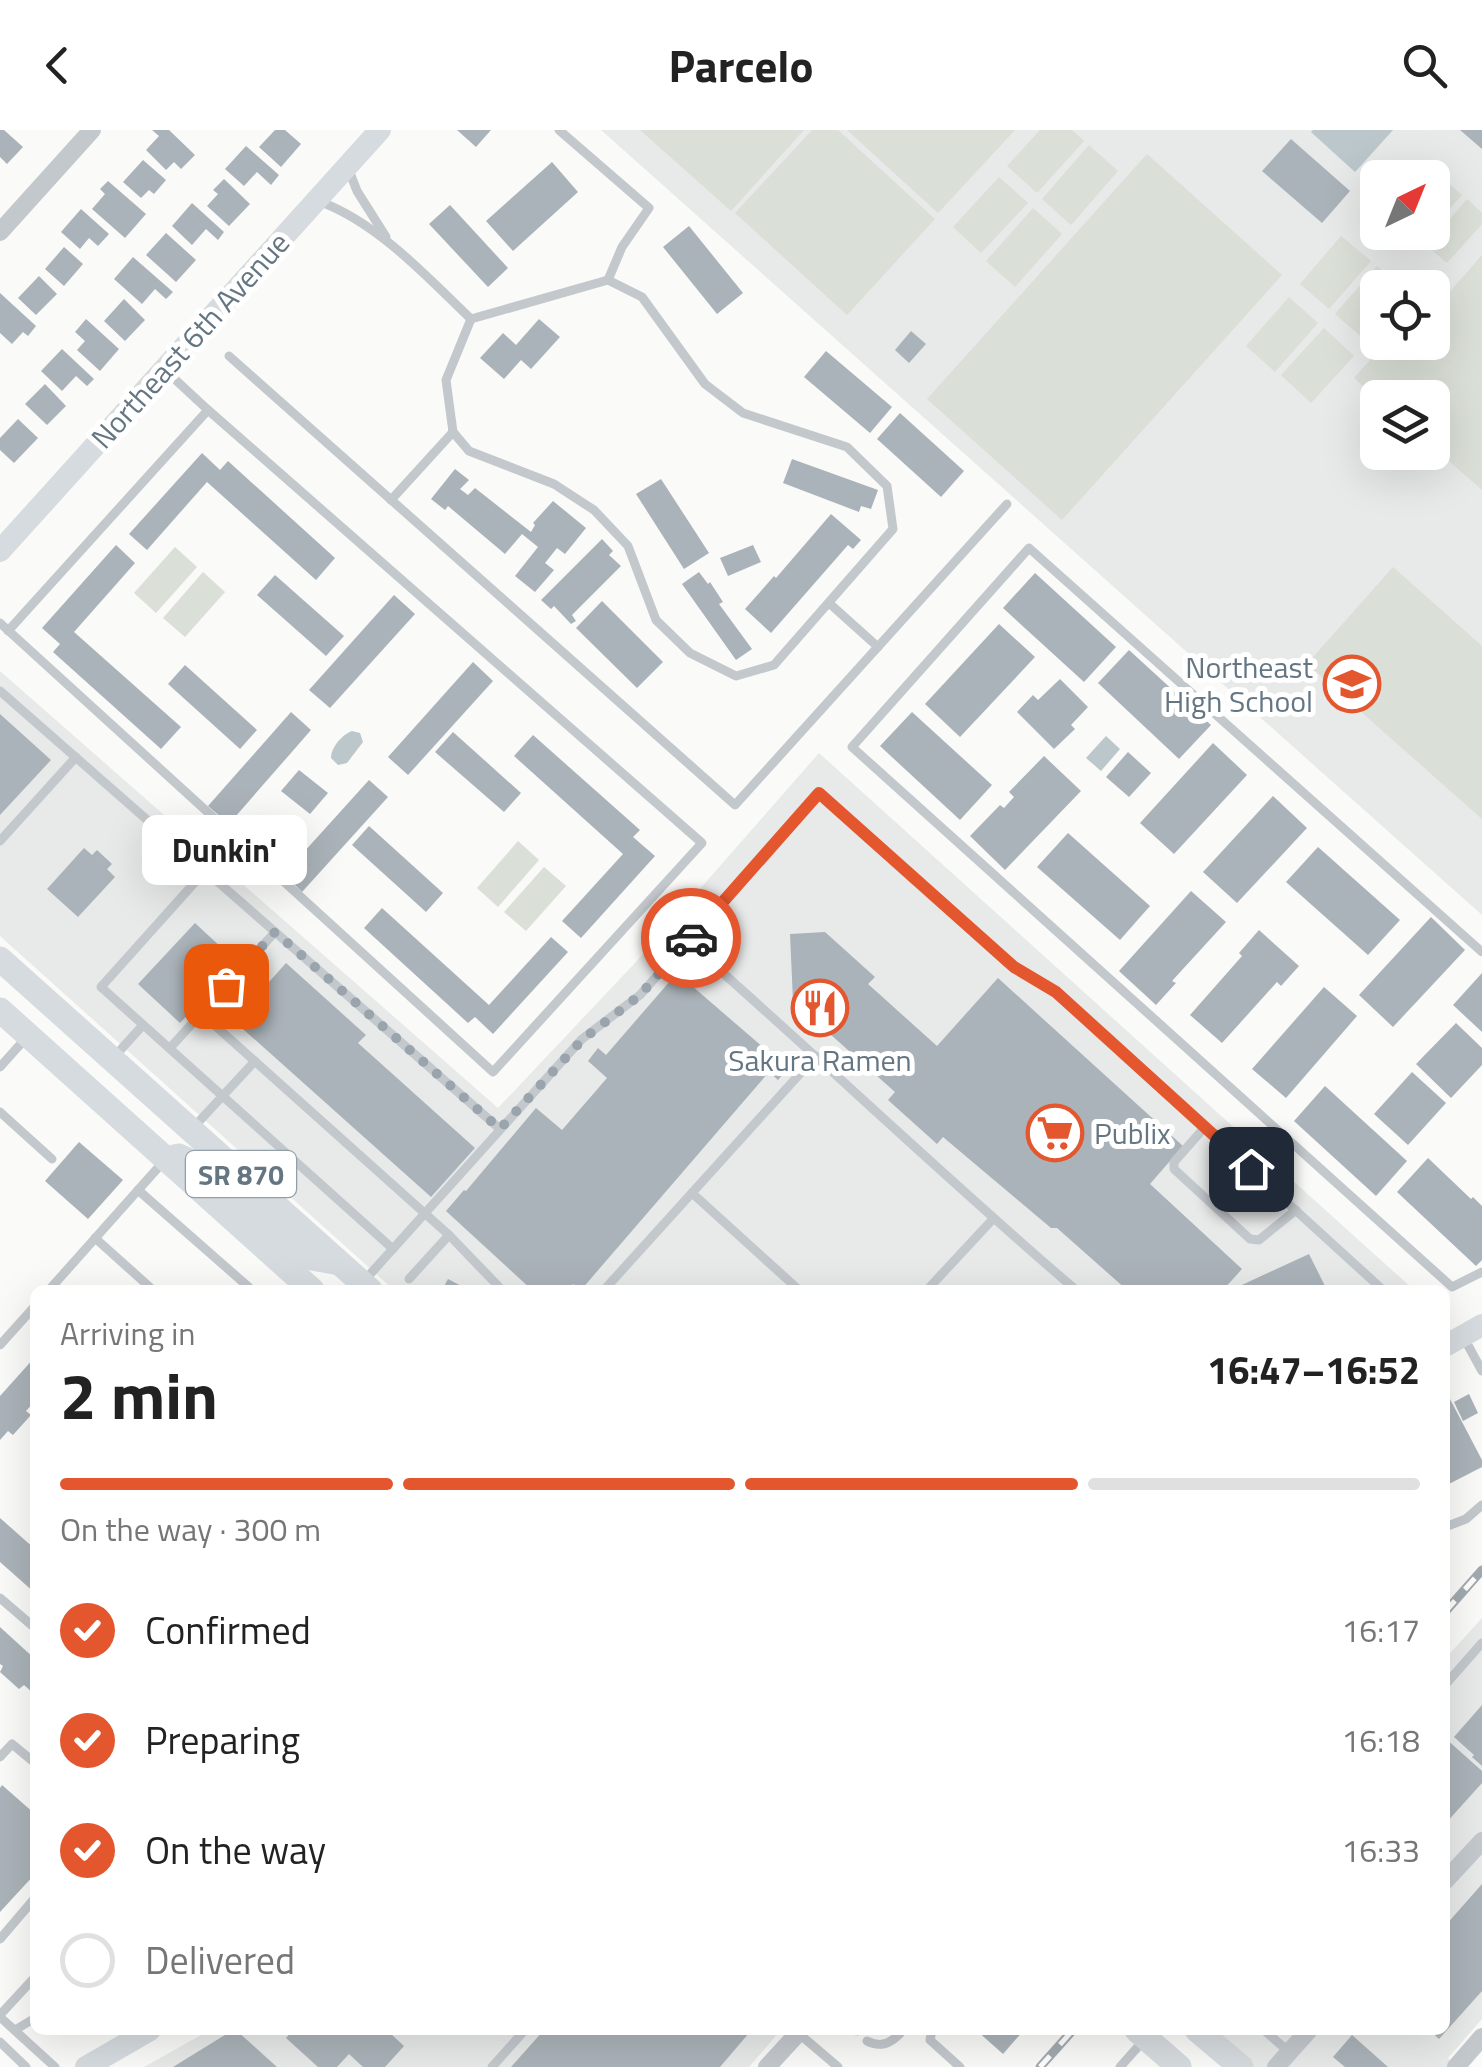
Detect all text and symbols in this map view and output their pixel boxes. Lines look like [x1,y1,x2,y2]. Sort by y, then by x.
text: Parcelo [669,31,813,99]
icon: back [30,38,85,93]
icon: search [1397,38,1452,93]
north arrow [1360,160,1450,250]
map controls [1360,160,1450,470]
street label: Northeast 6th Avenue [80,221,300,459]
button: locate [1360,270,1450,360]
button: layers [1360,380,1450,470]
place label: Northeast High School [1164,644,1313,724]
school or university icon: Northeast High School [1322,654,1382,714]
callout: Dunkin' [144,816,308,886]
text: Dunkin' [172,826,277,874]
courier [641,888,741,988]
icon: car [664,911,719,966]
pin [184,944,269,1029]
icon: bag [199,959,254,1014]
restaurant icon: Sakura Ramen [790,978,850,1038]
place label: Sakura Ramen [728,1037,912,1083]
supermarket icon: Publix [1025,1103,1085,1163]
place label: Publix [1094,1110,1171,1156]
pin [1209,1127,1294,1212]
icon: home [1224,1142,1279,1197]
road number: SR 870 [186,1151,296,1197]
text: Arriving in [60,1309,196,1357]
text: 16:47–16:52 [1207,1341,1420,1399]
text: 2 min [60,1345,218,1444]
text: On the way · 300 m [60,1505,321,1553]
text: Confirmed [145,1601,311,1659]
icon: check [60,1603,115,1658]
text: 16:17 [1341,1606,1420,1654]
text: Preparing [145,1711,300,1769]
icon: check [60,1713,115,1768]
text: 16:18 [1341,1716,1420,1764]
text: On the way [145,1821,326,1879]
icon: check [60,1823,115,1878]
text: 16:33 [1341,1826,1420,1874]
text: Delivered [145,1931,295,1989]

